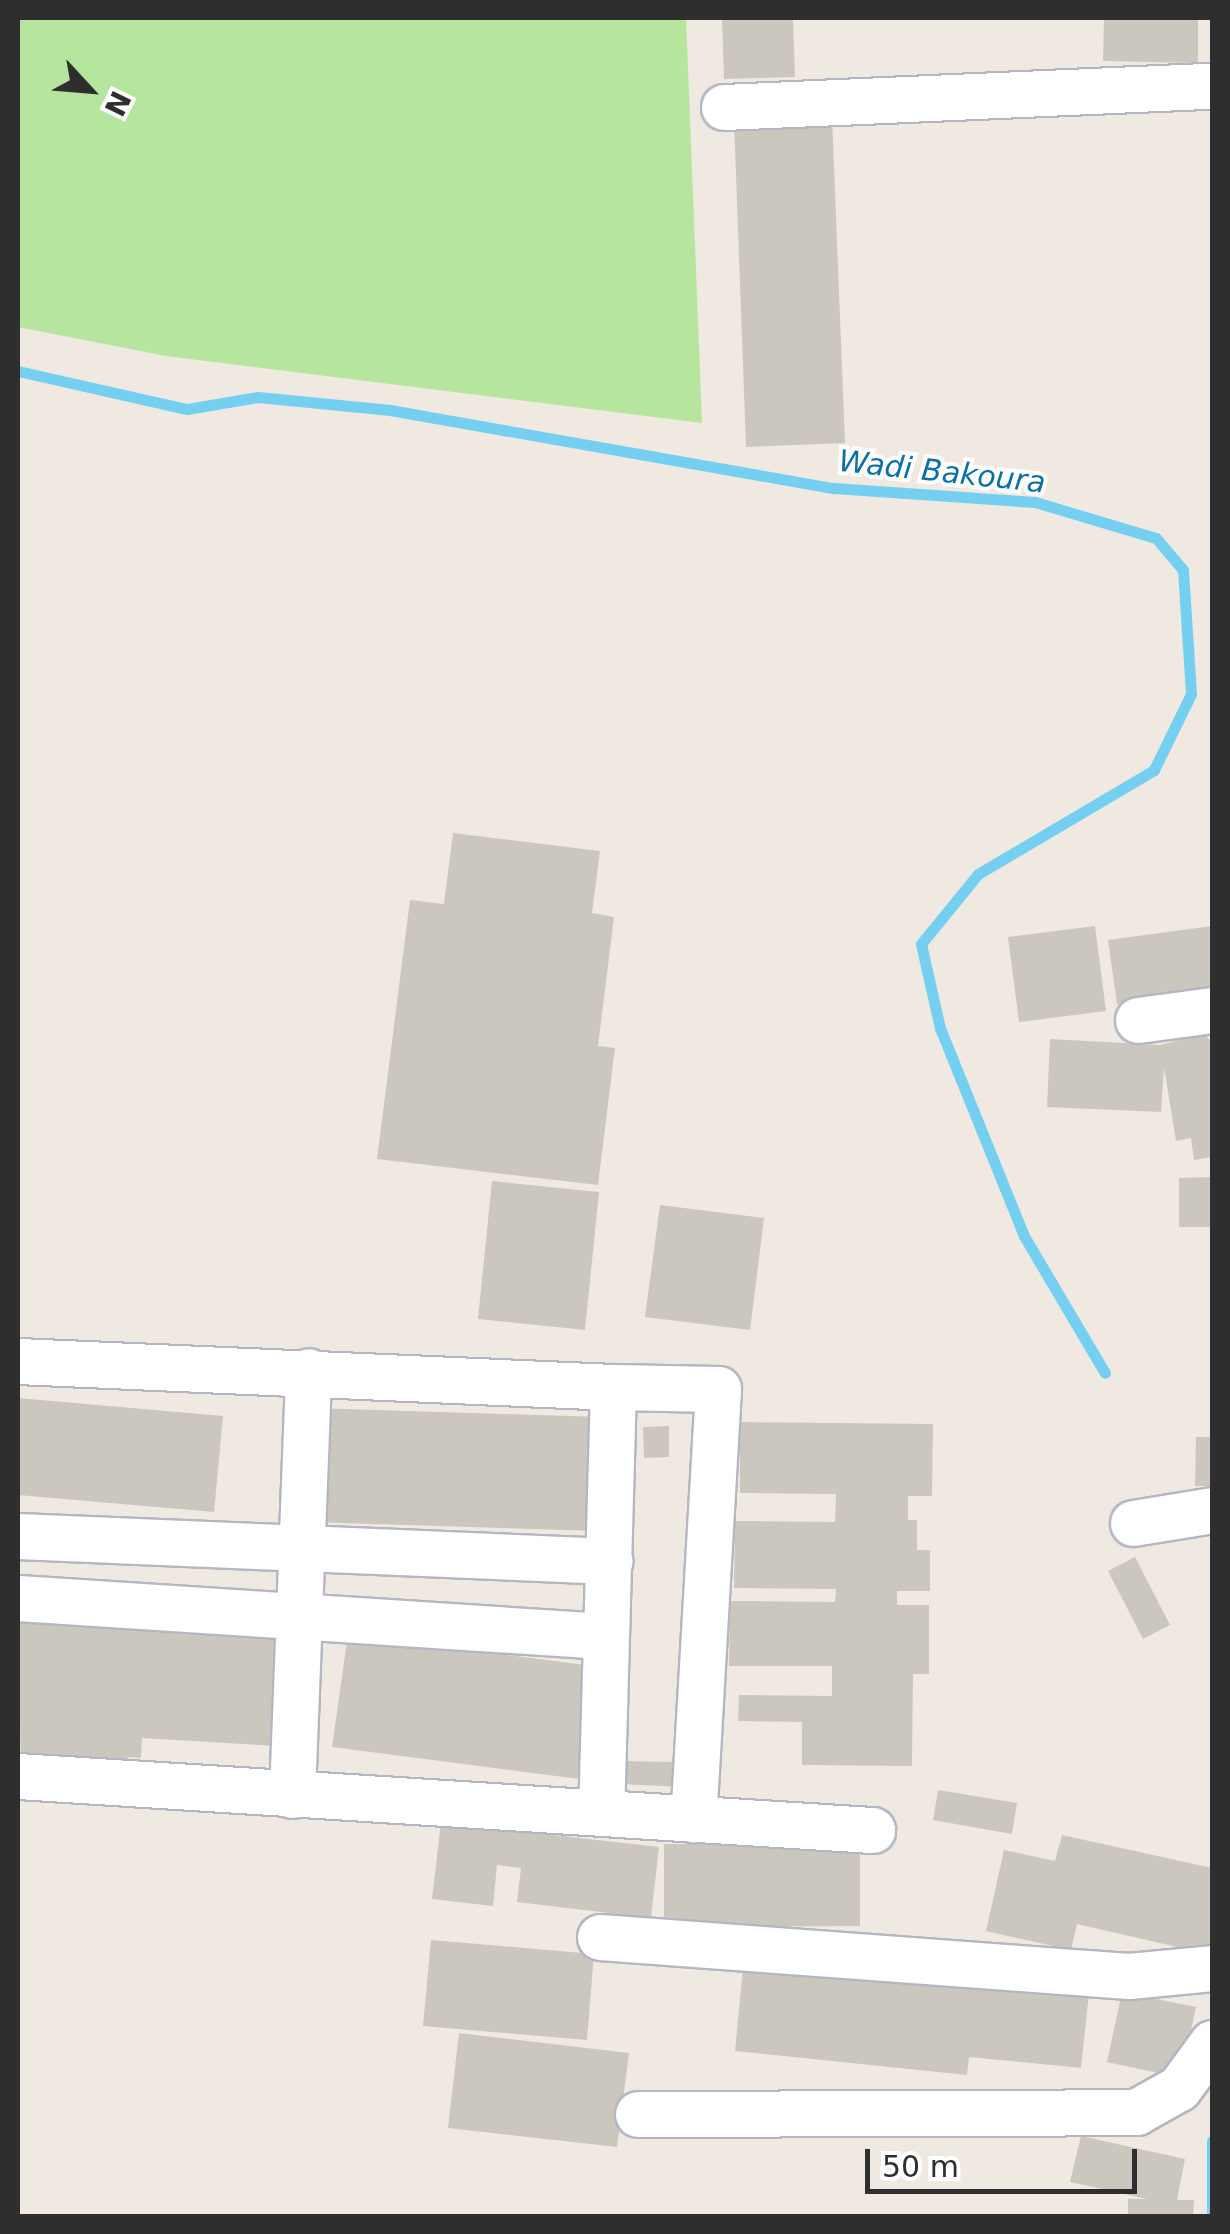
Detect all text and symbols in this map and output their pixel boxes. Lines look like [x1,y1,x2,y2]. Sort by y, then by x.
north arrow [40,40,140,140]
text: N [97,86,137,121]
water label: Wadi Bakoura [837,443,1047,501]
scale bar [870,2129,1142,2191]
text: 50 m [882,2149,959,2184]

